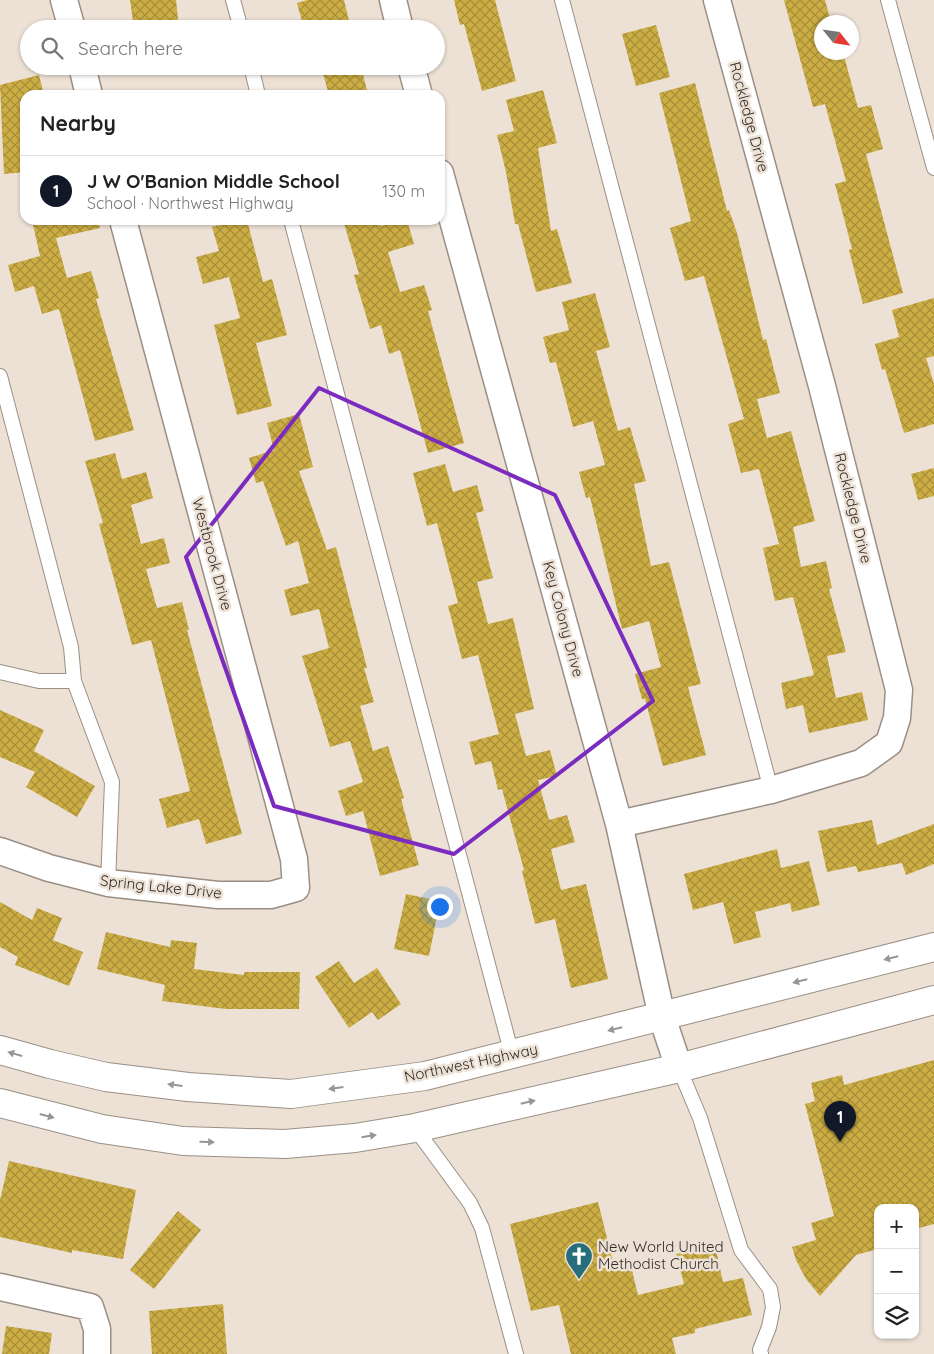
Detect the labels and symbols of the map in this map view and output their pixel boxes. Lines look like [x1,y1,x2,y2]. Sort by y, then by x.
north arrow [814,15,859,60]
street label: Rockledge Drive [726,60,773,174]
street label: Rockledge Drive [831,451,876,565]
street label: Westbrook Drive [188,496,237,612]
street label: Key Colony Drive [539,559,588,679]
street label: Spring Lake Drive [99,871,223,902]
your location [427,894,453,920]
one-way arrow [883,954,898,962]
one-way arrow [793,978,808,986]
one-way arrow [607,1025,622,1033]
street label: Northwest Highway [402,1039,539,1086]
one-way arrow [8,1050,23,1058]
one-way arrow [166,1081,182,1089]
one-way arrow [328,1084,344,1092]
one-way arrow [521,1098,536,1106]
pin: 1 [824,1101,856,1142]
one-way arrow [39,1112,55,1120]
one-way arrow [361,1131,377,1139]
one-way arrow [199,1138,215,1146]
place label: New World United Methodist Church [598,1237,724,1273]
church icon: New World United Methodist Church [564,1241,594,1280]

